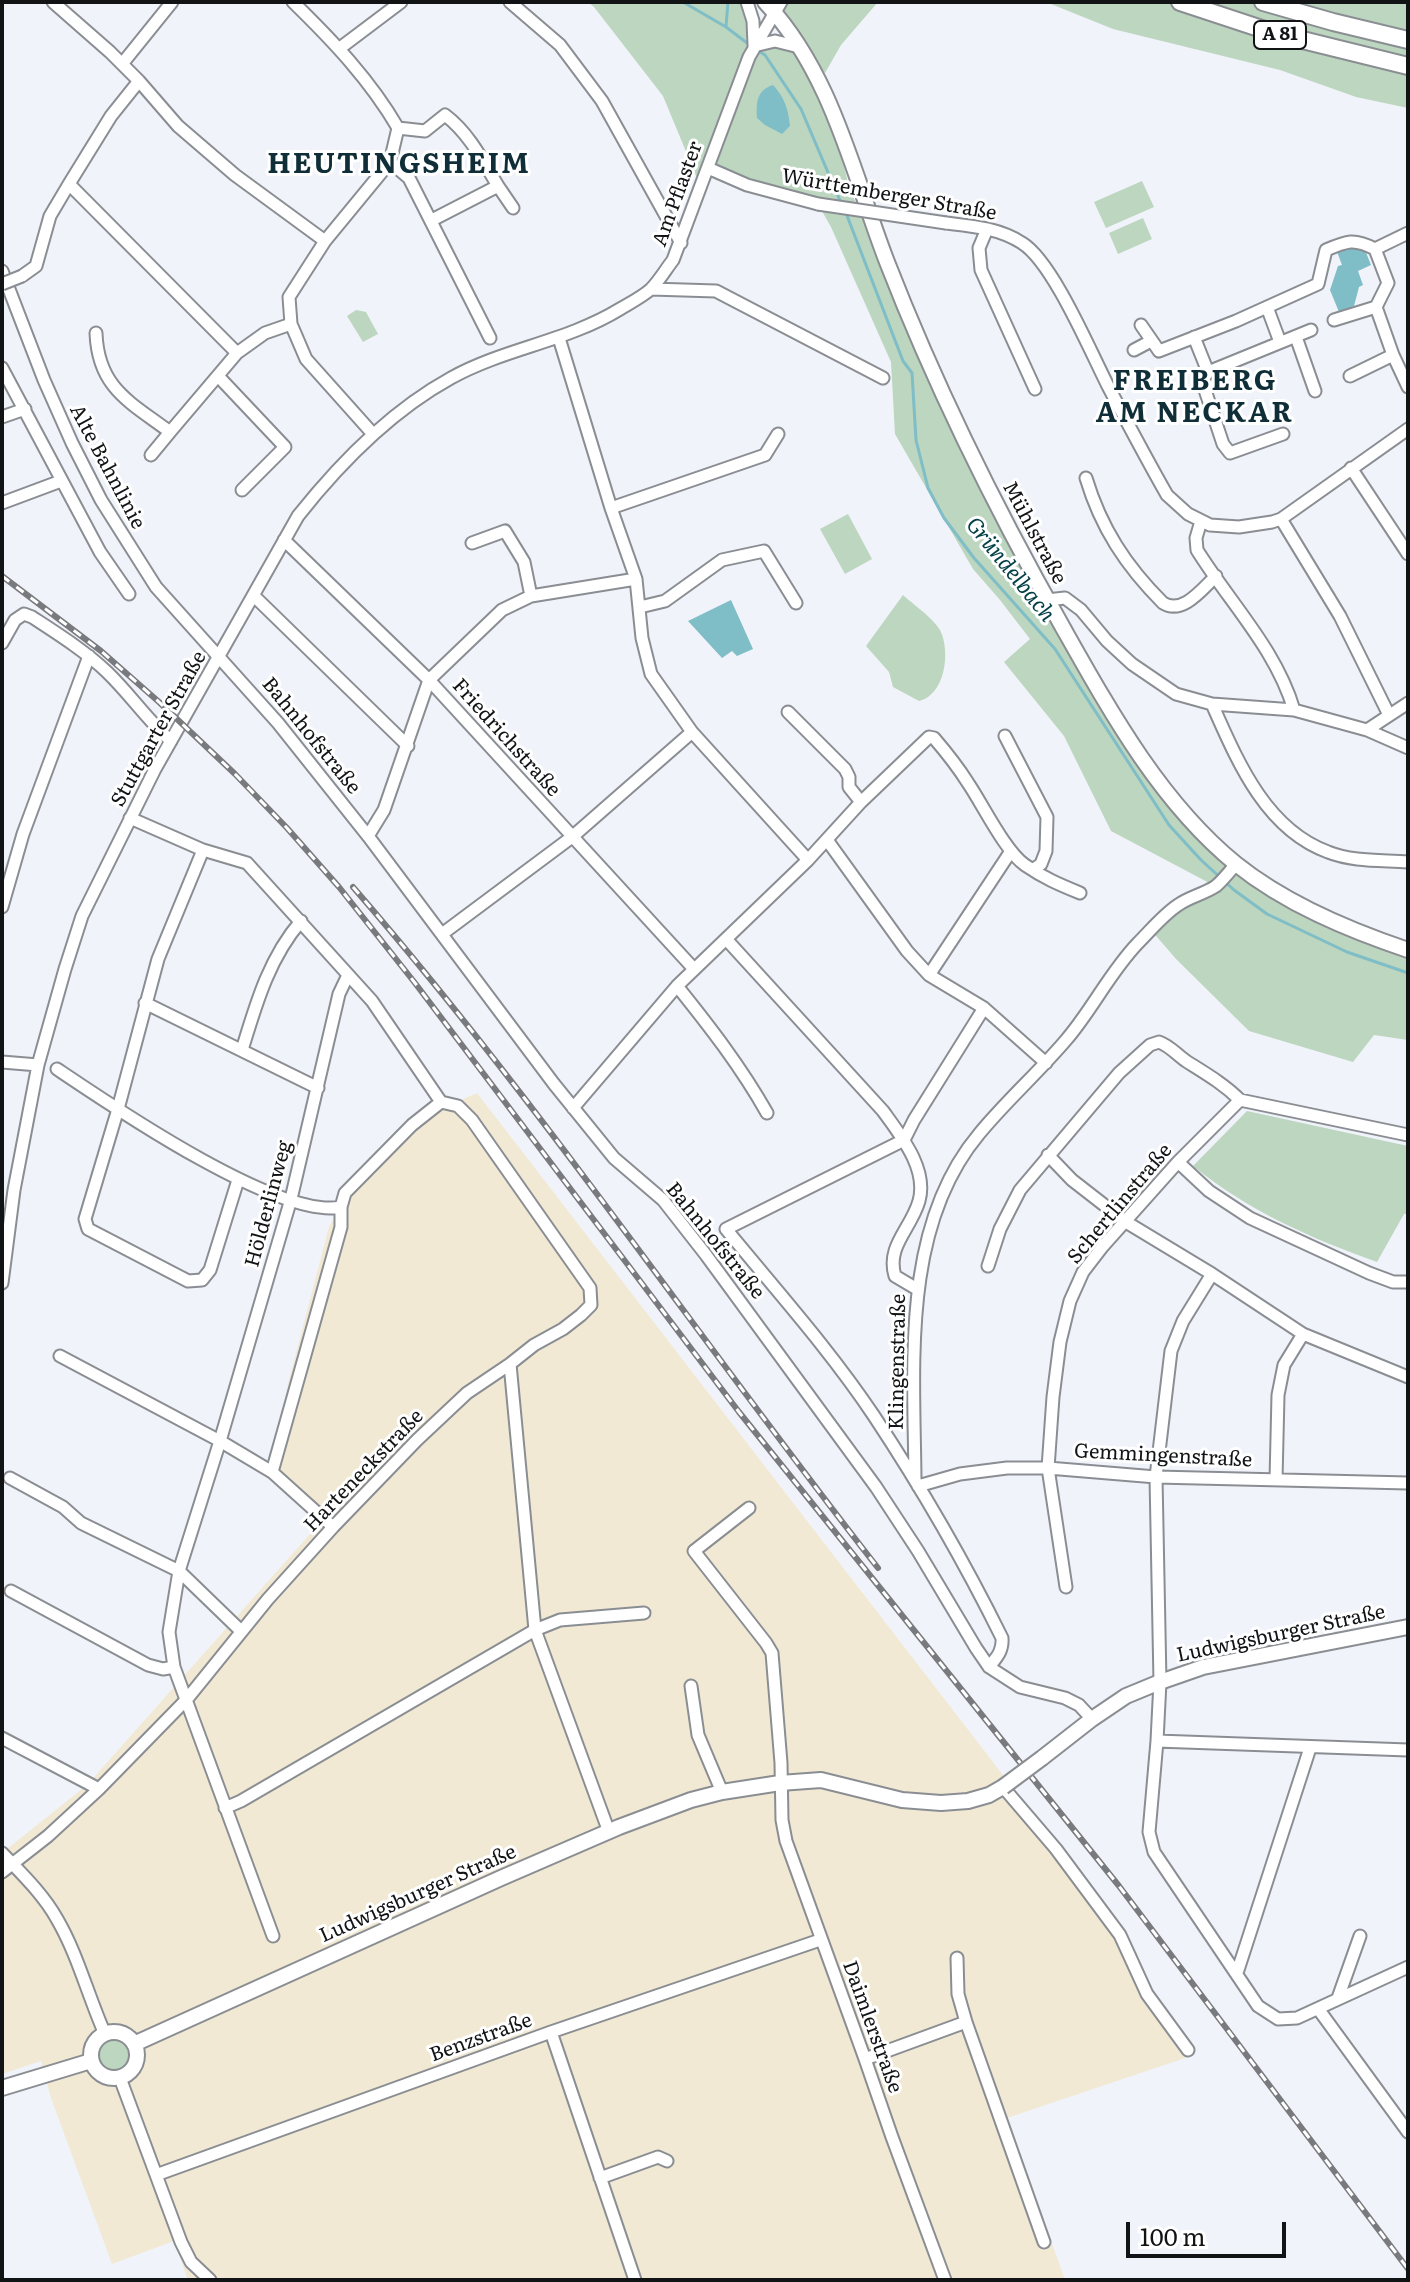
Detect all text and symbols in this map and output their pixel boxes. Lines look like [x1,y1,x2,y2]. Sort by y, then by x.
road number: A 81 [1254,21,1306,49]
street label: Am Pflaster [648,138,708,250]
district label: HEUTINGSHEIM [267,148,531,182]
street label: Württemberger Straße [780,164,998,226]
district label: FREIBERG AM NECKAR [1096,365,1294,431]
street label: Alte Bahnlinie [64,401,150,533]
street label: Mühlstraße [997,478,1071,588]
water label: Gründelbach [960,512,1060,628]
street label: Stuttgarter Straße [106,647,212,811]
street label: Bahnhofstraße [257,673,365,799]
street label: Friedrichstraße [447,674,565,802]
street label: Hölderlinweg [241,1138,297,1270]
street label: Schertlinstraße [1063,1139,1177,1269]
street label: Bahnhofstraße [661,1178,769,1304]
street label: Klingenstraße [885,1294,911,1430]
street label: Harteneckstraße [299,1405,429,1537]
street label: Gemmingenstraße [1073,1439,1253,1473]
street label: Ludwigsburger Straße [1175,1600,1387,1668]
street label: Ludwigsburger Straße [316,1840,520,1948]
street label: Daimlerstraße [837,1958,907,2096]
street label: Benzstraße [427,2008,535,2068]
scale bar [1130,2206,1290,2256]
text: 100 m [1140,2218,1206,2253]

